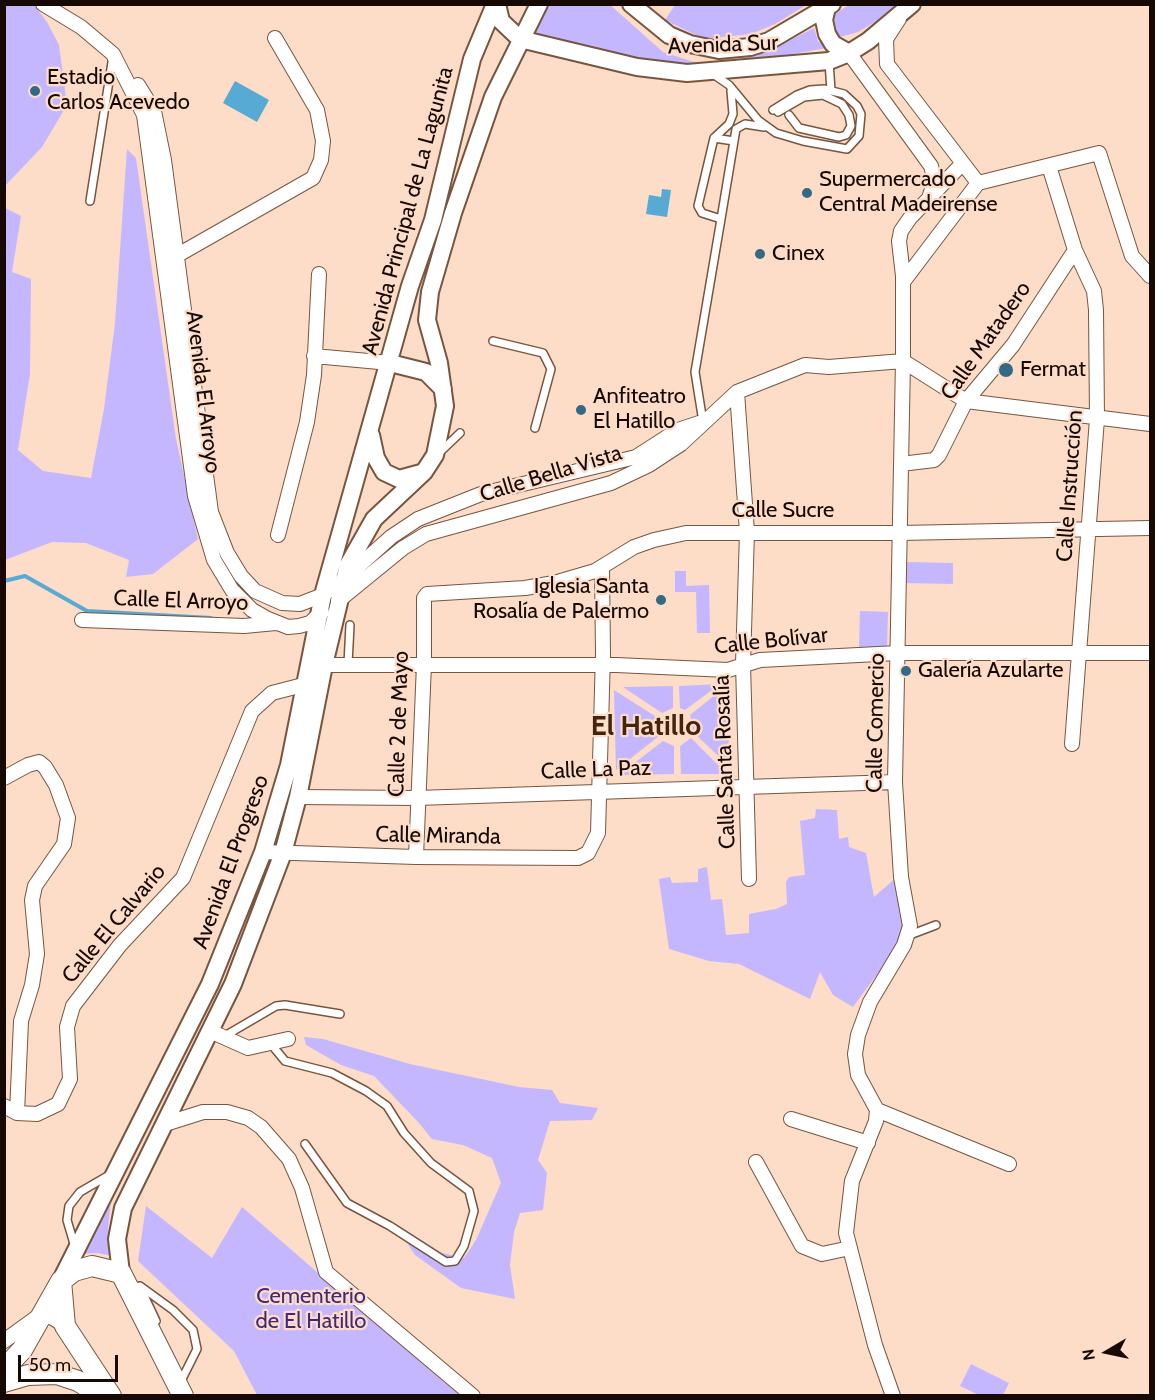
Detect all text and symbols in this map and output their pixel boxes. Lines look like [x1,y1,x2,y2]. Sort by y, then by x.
street label: Avenida Sur [667,30,779,60]
street label: Avenida Principal de La Lagunita [357,64,459,358]
place label: Estadio Carlos Acevedo [47,65,190,116]
marker: Estadio Carlos Acevedo [28,84,42,98]
place label: Supermercado Central Madeirense [819,167,998,218]
marker: Supermercado Central Madeirense [800,186,814,200]
place label: Cinex [772,241,825,267]
marker: Cinex [753,247,767,261]
street label: Calle Matadero [935,277,1037,405]
street label: Avenida El Arroyo [180,309,226,475]
place label: Fermat [1020,357,1086,383]
marker: Fermat [997,361,1015,379]
place label: Anfiteatro El Hatillo [593,384,686,436]
marker: Anfiteatro El Hatillo [574,403,588,417]
street label: Calle Instrucción [1052,409,1088,563]
street label: Calle Bella Vista [477,440,625,508]
street label: Calle Sucre [732,498,834,524]
place label: Iglesia Santa Rosalía de Palermo [473,574,649,626]
street label: Calle El Arroyo [113,585,249,617]
marker: Iglesia Santa Rosalía de Palermo [654,593,668,607]
street label: Calle Bolívar [713,622,829,660]
street label: Calle 2 de Mayo [383,650,415,798]
street label: Calle Comercio [862,653,890,793]
place label: Galería Azularte [918,658,1064,684]
marker: Galería Azularte [899,664,913,678]
street label: Calle Santa Rosalía [709,675,741,849]
district label: El Hatillo [591,710,701,744]
street label: Calle La Paz [540,755,652,785]
street label: Avenida El Progreso [187,772,275,952]
street label: Calle Miranda [375,822,501,850]
street label: Calle El Calvario [57,859,171,989]
park label: Cementerio de El Hatillo [256,1284,366,1336]
north arrow [1077,1322,1137,1382]
scale bar [21,1343,122,1381]
text: N [1078,1348,1099,1362]
text: 50 m [29,1354,71,1376]

